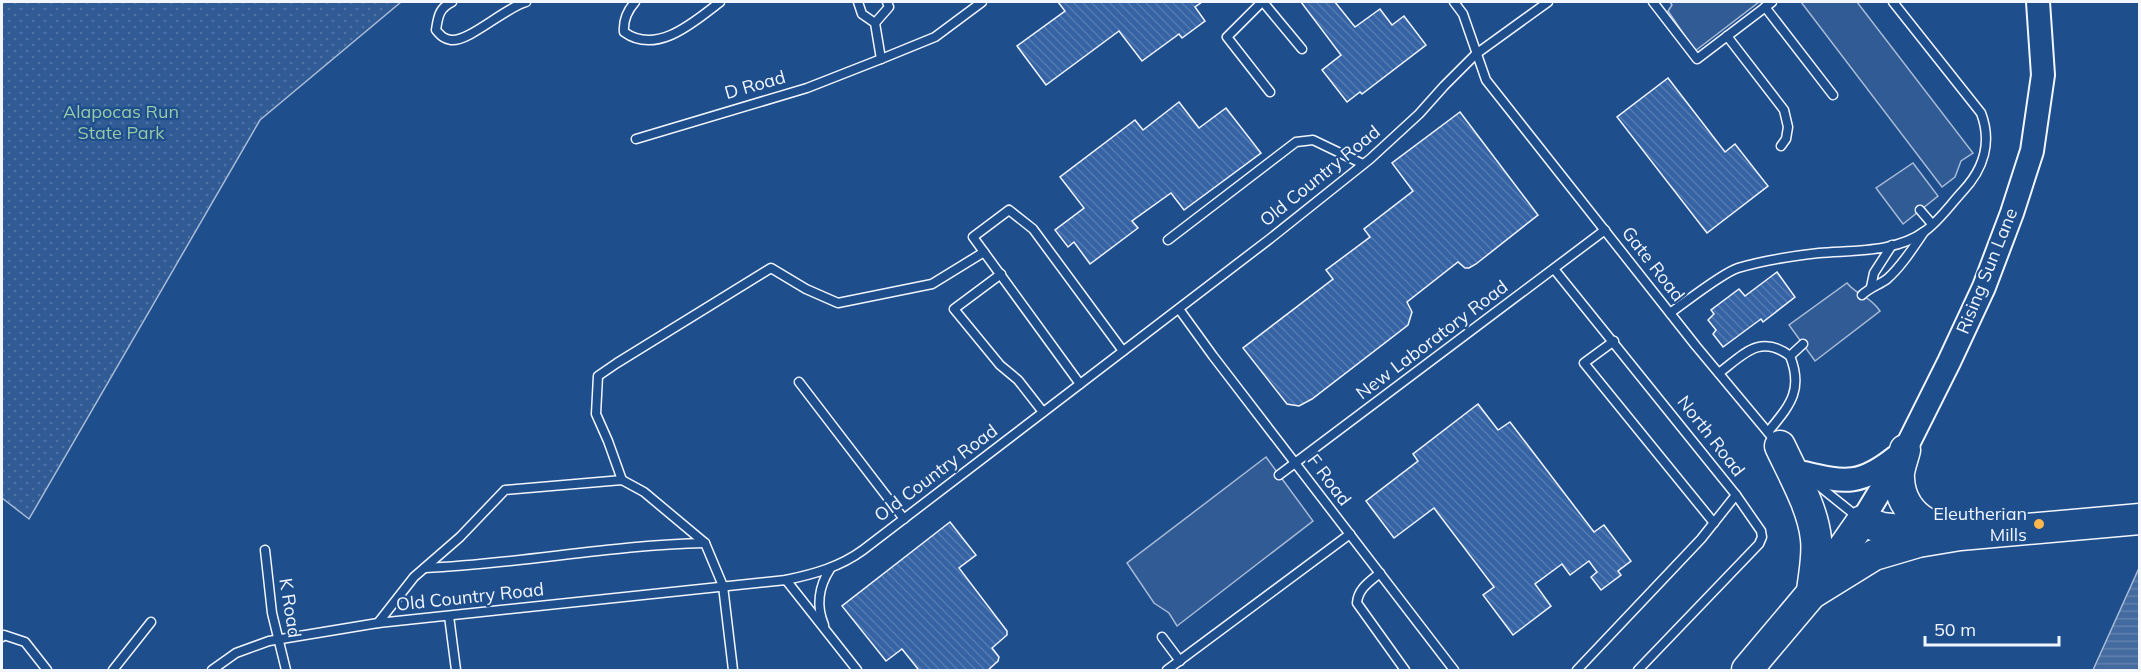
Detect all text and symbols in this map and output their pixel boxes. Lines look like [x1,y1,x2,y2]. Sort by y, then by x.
street label: D Road [722,65,788,104]
park label: Alapocas Run State Park [63,100,179,144]
street label: Old Country Road [1255,120,1385,231]
street label: Rising Sun Lane [1951,204,2022,337]
street label: Gate Road [1617,222,1690,306]
street label: New Laboratory Road [1351,275,1512,404]
street label: North Road [1673,391,1750,481]
street label: Old Country Road [870,419,1002,526]
street label: F Road [1302,449,1356,510]
place label: Eleutherian Mills [1933,502,2027,546]
marker: Eleutherian Mills [2032,517,2046,531]
street label: K Road [274,576,307,639]
street label: Old Country Road [395,577,545,616]
scale bar [1925,609,2058,647]
text: 50 m [1934,618,1976,641]

